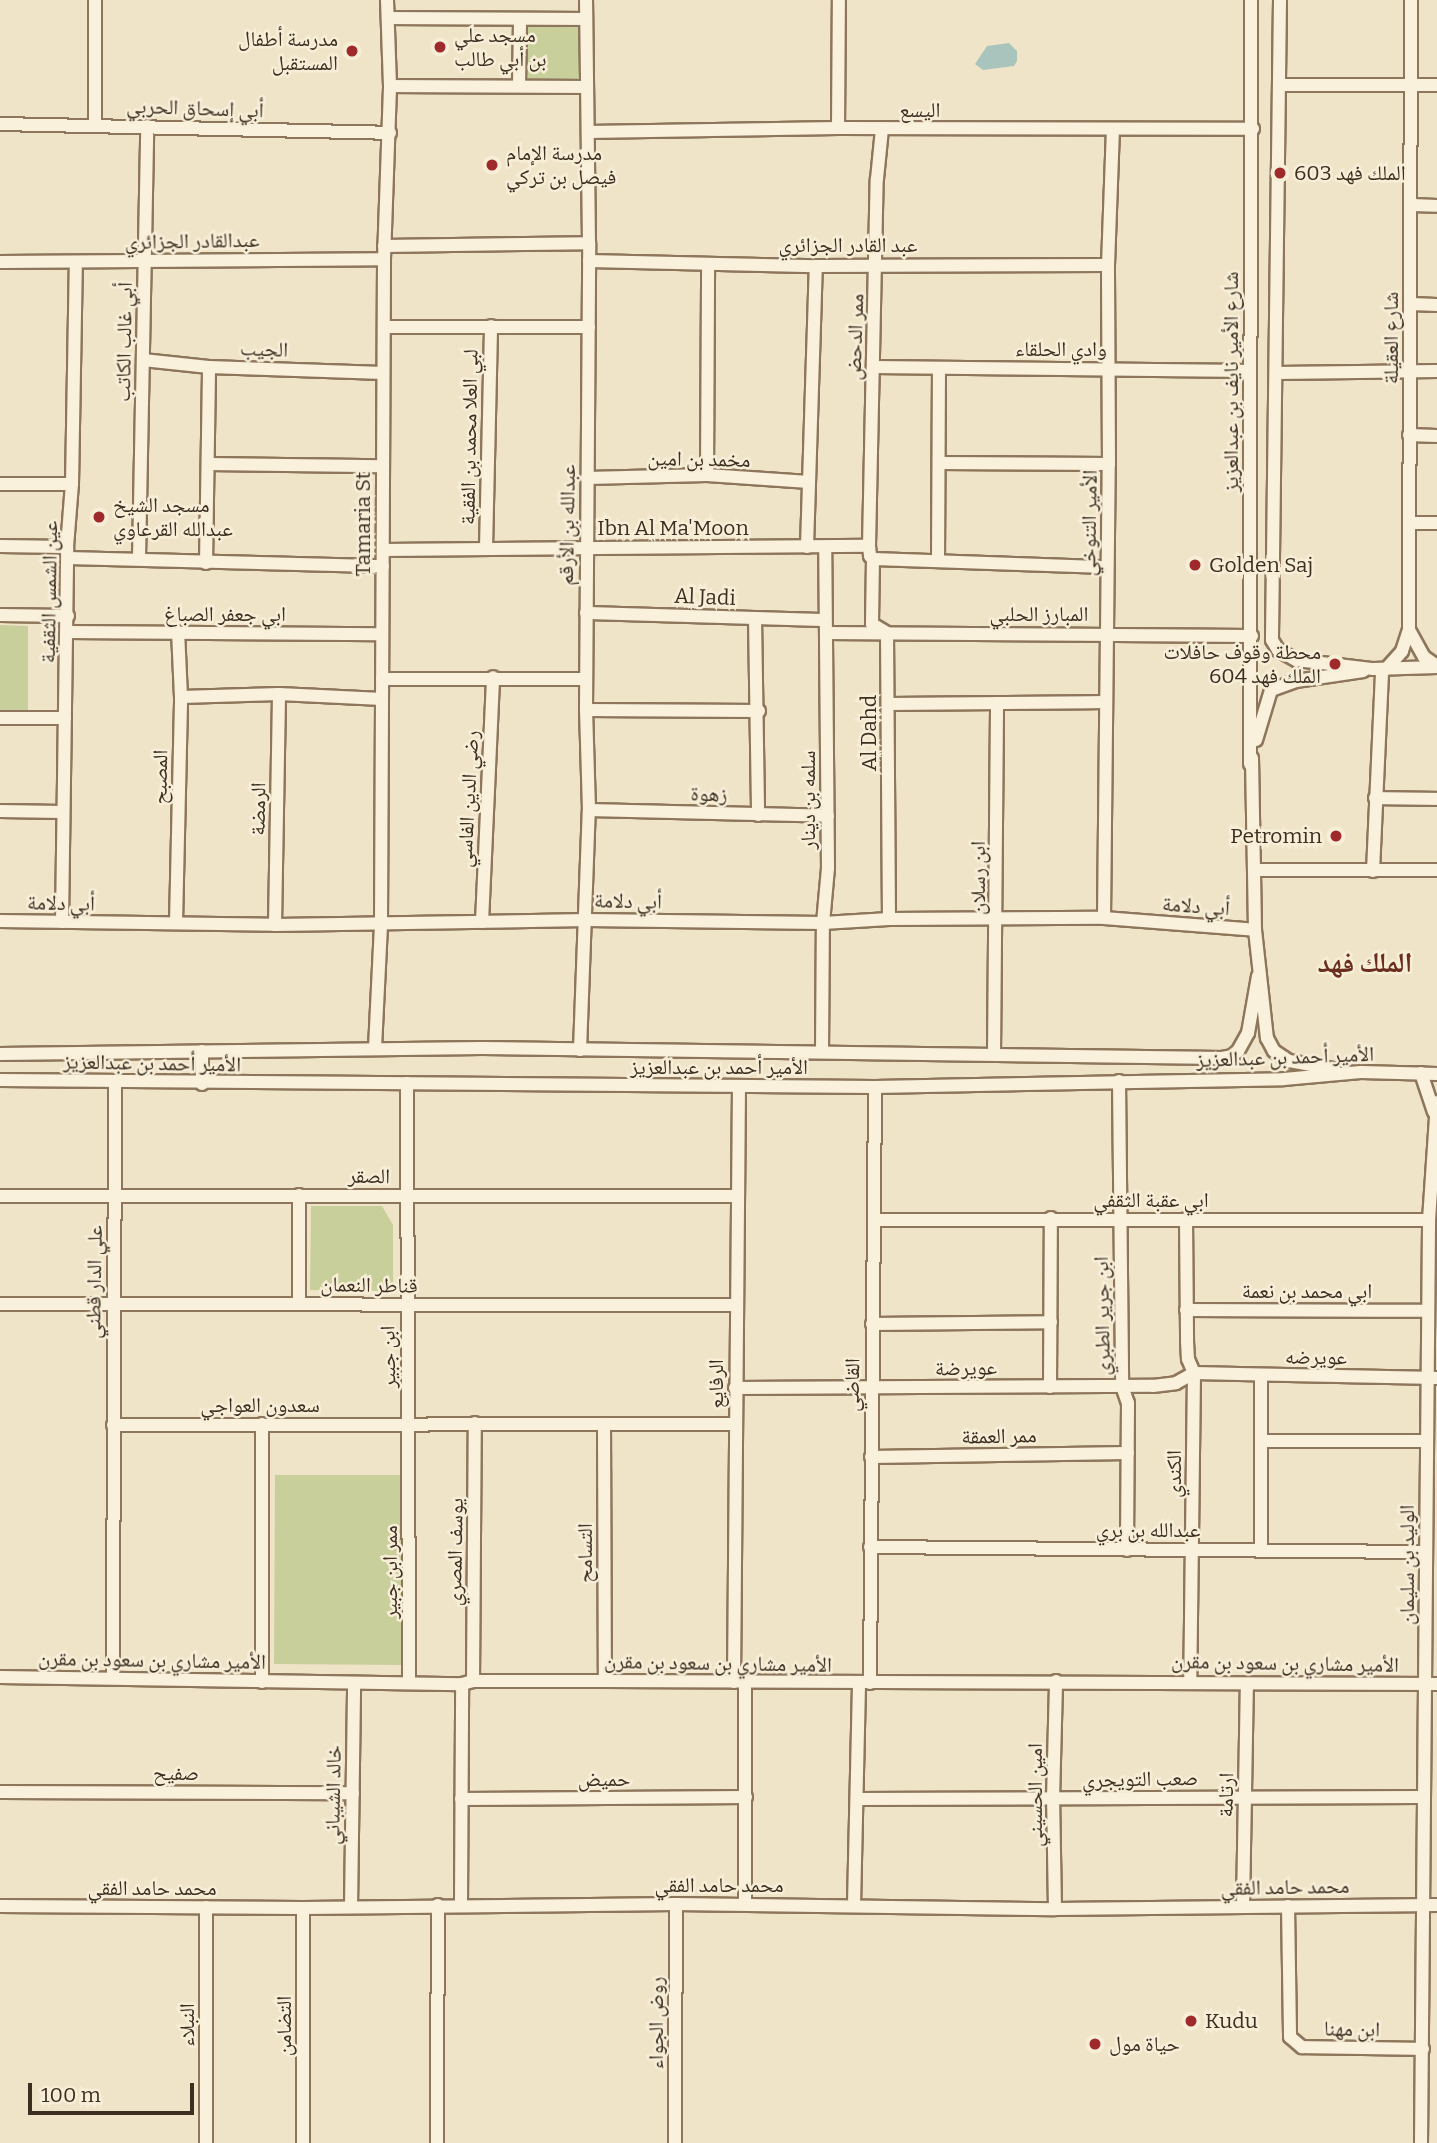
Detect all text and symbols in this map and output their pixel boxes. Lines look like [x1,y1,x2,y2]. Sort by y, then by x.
place label: مسجد علي بن أبي طالب [454,22,546,72]
place label: مدرسة أطفال المستقبل [238,26,338,76]
marker: مسجد علي بن أبي طالب [432,39,448,55]
marker: مدرسة أطفال المستقبل [344,43,360,59]
street label: أبي إسحاق الحربي [126,93,264,123]
street label: اليسع [900,97,940,123]
place label: مدرسة الإمام فيصل بن تركي [506,140,616,190]
marker: مدرسة الإمام فيصل بن تركي [484,157,500,173]
place label: الملك فهد 603 [1294,160,1406,186]
marker: الملك فهد 603 [1272,165,1288,181]
street label: عبدالقادر الجزائري [124,227,260,255]
street label: عبد القادر الجزائري [779,232,917,258]
street label: شارع الأمير نايف بن عبدالعزيز [1218,272,1244,492]
street label: أبي غالب الكاتب [110,282,138,402]
street label: شارع العقيلة [1378,292,1404,384]
street label: ممر الدحض [841,293,869,381]
street label: الجيب [239,336,289,362]
street label: وادي الحلقاء [1015,336,1107,362]
street label: لبي العلا محمد بن الفقية [455,349,483,525]
street label: مخمد بن امين [647,446,751,472]
street label: عبدالله بن الأرقم [553,464,581,586]
street label: الأمير التنوخي [1075,470,1103,576]
street label: Tamaria St [350,472,376,576]
place label: مسجد الشيخ عبدالله القرعاوي [113,492,233,542]
marker: مسجد الشيخ عبدالله القرعاوي [91,509,107,525]
street label: Ibn Al Ma'Moon [597,515,749,541]
street label: عين الشمس الثقفية [35,521,63,663]
place label: Golden Saj [1209,552,1313,578]
marker: Golden Saj [1187,557,1203,573]
street label: Al Jadi [674,583,736,611]
street label: ابي جعفر الصباغ [164,601,286,627]
street label: المبارز الحلبي [989,601,1089,627]
place label: محطة وقوف حافلات الملك فهد 604 [1164,639,1321,689]
marker: محطة وقوف حافلات الملك فهد 604 [1327,656,1343,672]
street label: Al Dahd [856,695,882,771]
street label: رضي الدين الفاسي [452,730,484,868]
street label: المصبح [147,749,173,805]
street label: سلمه بن دينار [795,750,821,850]
street label: زهوة [690,781,728,807]
street label: الرمضة [245,782,271,836]
place label: Petromin [1230,823,1322,849]
marker: Petromin [1328,828,1344,844]
street label: ابن رسلان [965,841,991,915]
street label: أبي دلامة [594,888,662,914]
street label: أبي دلامة [27,890,95,916]
street label: أبي دلامة [1161,891,1231,921]
district label: الملك فهد [1317,946,1413,980]
street label: الأمير أحمد بن عبدالعزيز [1196,1041,1374,1073]
street label: الأمير أحمد بن عبدالعزيز [63,1049,241,1077]
street label: الأمير أحمد بن عبدالعزيز [630,1054,808,1080]
street label: الصقر [348,1163,390,1189]
street label: ابي عقبة الثقفي [1093,1187,1209,1213]
street label: علي الدار قطني [80,1225,108,1339]
street label: ابن جرير الطبري [1088,1256,1116,1376]
street label: قناطر النعمان [320,1272,418,1298]
street label: ابي محمد بن نعمة [1242,1278,1372,1304]
street label: ابن جبير [375,1325,401,1389]
street label: عويرضه [1285,1344,1347,1370]
street label: عويرضة [935,1355,997,1381]
street label: القاضي [839,1358,865,1412]
street label: الرفايع [703,1359,729,1409]
street label: سعدون العواجي [200,1392,320,1418]
street label: ممر العمقة [961,1423,1037,1449]
street label: الكندي [1161,1450,1187,1498]
street label: يوسف المصري [441,1498,469,1606]
street label: الوليد بن سليمان [1394,1505,1420,1625]
street label: عبدالله بن بري [1096,1517,1200,1543]
street label: التسامح [572,1523,598,1583]
street label: ممر ابن جبير [377,1525,403,1619]
street label: الأمير مشاري بن سعود بن مقرن [38,1645,266,1675]
street label: الأمير مشاري بن سعود بن مقرن [604,1648,832,1678]
street label: الأمير مشاري بن سعود بن مقرن [1171,1648,1399,1678]
street label: امين الحسيني [1022,1743,1048,1847]
street label: خالد الشيباني [320,1745,346,1845]
street label: صفيح [153,1760,199,1786]
street label: صعب التويجري [1082,1765,1198,1793]
street label: حميض [578,1766,630,1792]
street label: ارتامة [1213,1772,1239,1818]
street label: محمد حامد الفقي [655,1872,783,1898]
street label: محمد حامد الفقي [1220,1873,1350,1901]
street label: محمد حامد الفقي [88,1875,216,1901]
street label: روض الجواء [643,1977,669,2069]
street label: التضامن [271,1996,297,2056]
street label: النبلاء [174,2003,200,2047]
place label: Kudu [1205,2008,1258,2034]
marker: Kudu [1183,2013,1199,2029]
street label: ابن مهنا [1324,2016,1380,2042]
place label: حياة مول [1109,2031,1180,2057]
marker: حياة مول [1087,2036,1103,2052]
scale bar [32,2070,198,2114]
text: 100 m [41,2082,101,2108]

